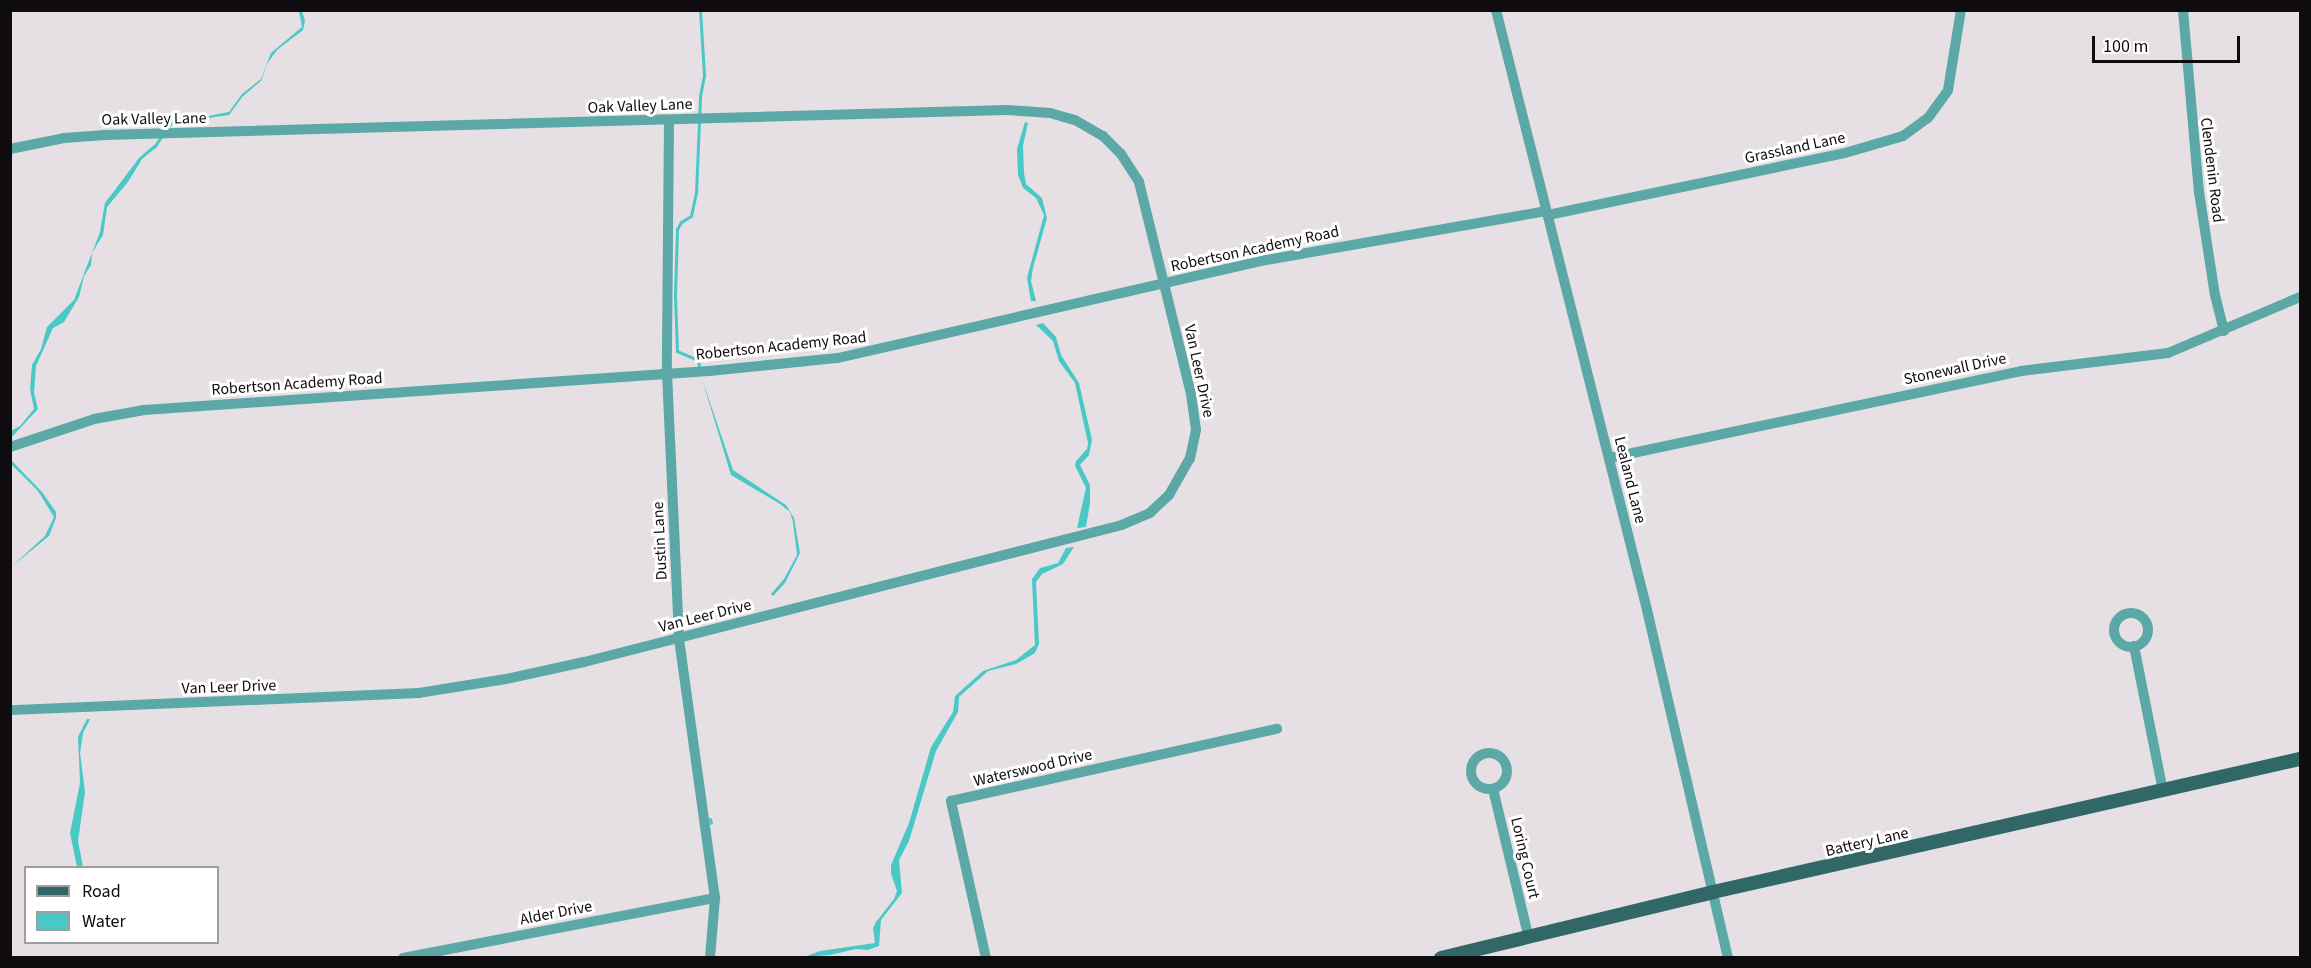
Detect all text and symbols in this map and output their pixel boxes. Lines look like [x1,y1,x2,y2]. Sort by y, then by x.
scale bar [2095,24,2244,62]
text: 100 m [2103,34,2148,59]
street label: Oak Valley Lane [587,95,693,117]
street label: Oak Valley Lane [101,108,207,130]
street label: Clendenin Road [2196,116,2228,224]
street label: Grassland Lane [1743,128,1847,168]
street label: Robertson Academy Road [1169,222,1341,276]
street label: Van Leer Drive [1180,323,1218,419]
street label: Robertson Academy Road [695,327,867,365]
street label: Stonewall Drive [1902,349,2008,389]
street label: Robertson Academy Road [211,368,383,400]
street label: Lealand Lane [1610,435,1650,525]
street label: Dustin Lane [648,501,672,581]
street label: Van Leer Drive [657,595,753,637]
street label: Van Leer Drive [181,676,277,698]
street label: Waterswood Drive [972,745,1094,791]
street label: Loring Court [1506,815,1544,901]
street label: Battery Lane [1824,823,1910,861]
legend [24,866,219,944]
text: Road [82,879,121,904]
street label: Alder Drive [518,897,594,929]
text: Water [82,909,126,934]

